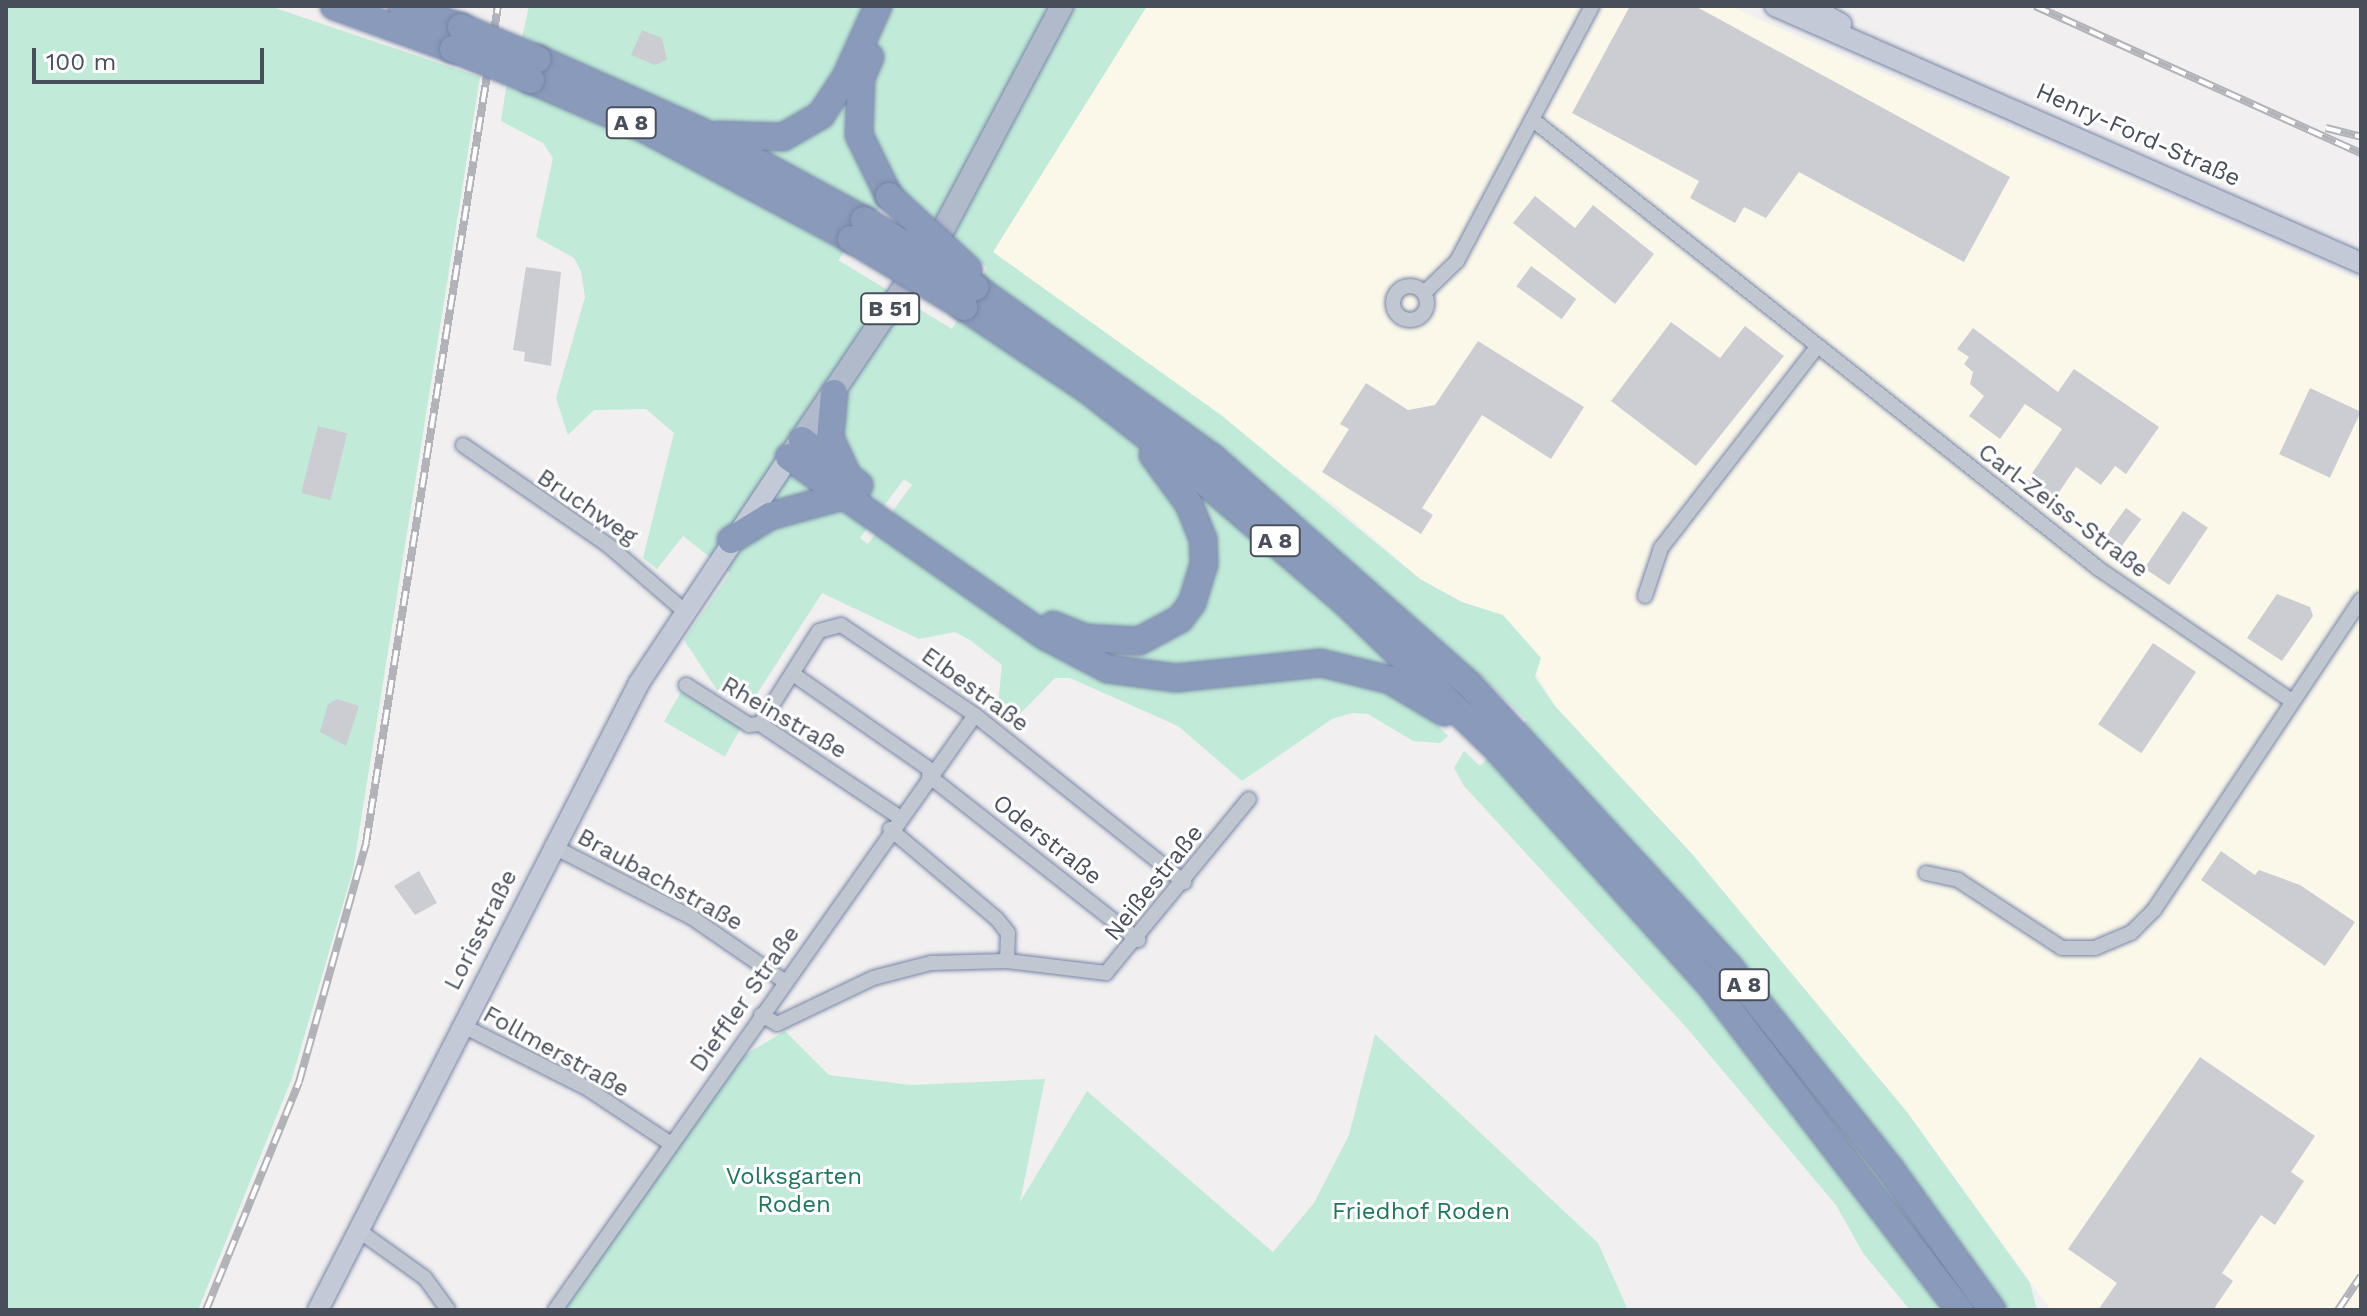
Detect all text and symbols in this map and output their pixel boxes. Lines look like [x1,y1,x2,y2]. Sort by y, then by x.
scale bar [36,32,268,82]
text: 100 m [46,48,116,76]
street label: Henry-Ford-Straße [2031,77,2245,193]
road number: A 8 [605,105,657,141]
road number: B 51 [860,291,920,327]
street label: Carl-Zeiss-Straße [1972,438,2154,584]
street label: Bruchweg [531,463,643,551]
road number: A 8 [1249,523,1301,559]
street label: Elbestraße [916,641,1034,739]
street label: Rheinstraße [716,670,852,766]
street label: Oderstraße [987,788,1107,892]
street label: Neißestraße [1099,819,1209,947]
street label: Braubachstraße [572,823,748,937]
street label: Lorisstraße [438,865,524,995]
street label: Dieffler Straße [684,920,806,1078]
road number: A 8 [1718,967,1770,1003]
street label: Follmerstraße [478,1000,634,1104]
park label: Volksgarten Roden [726,1163,862,1219]
park label: Friedhof Roden [1331,1198,1511,1226]

